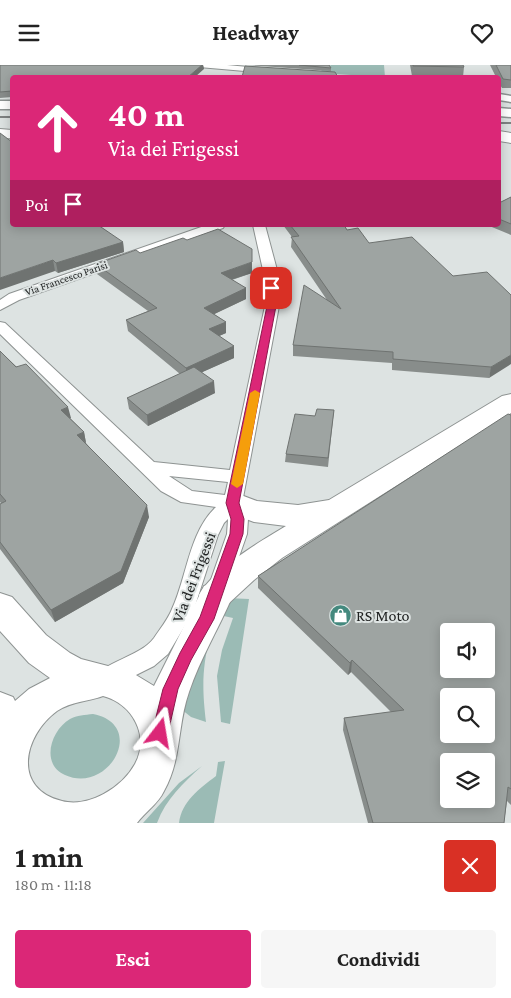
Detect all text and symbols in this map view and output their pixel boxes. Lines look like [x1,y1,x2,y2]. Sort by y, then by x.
icon: menu [15,19,43,47]
icon: heart [468,19,496,47]
text: Headway [212,20,299,45]
icon: ahead [25,95,90,160]
text: 40 m [108,95,185,134]
text: Via dei Frigessi [108,136,239,161]
icon: arrive [59,190,87,218]
text: Poi [25,194,49,215]
street label: Via Francesco Parisi [23,258,109,298]
pin [250,267,292,309]
icon: arrive [257,274,285,302]
street label: Via dei Frigessi [168,530,219,625]
shop icon: RS Moto [328,603,352,627]
place label: RS Moto [356,607,410,624]
map controls [440,623,495,808]
button: sound [440,623,495,678]
button: search [440,688,495,743]
position arrow [133,706,185,758]
button: layers [440,753,495,808]
text: 1 min [15,840,83,873]
button: close [444,840,496,892]
text: 180 m · 11:18 [15,876,92,893]
button: Esci [15,930,251,988]
button: Condividi [261,930,496,988]

